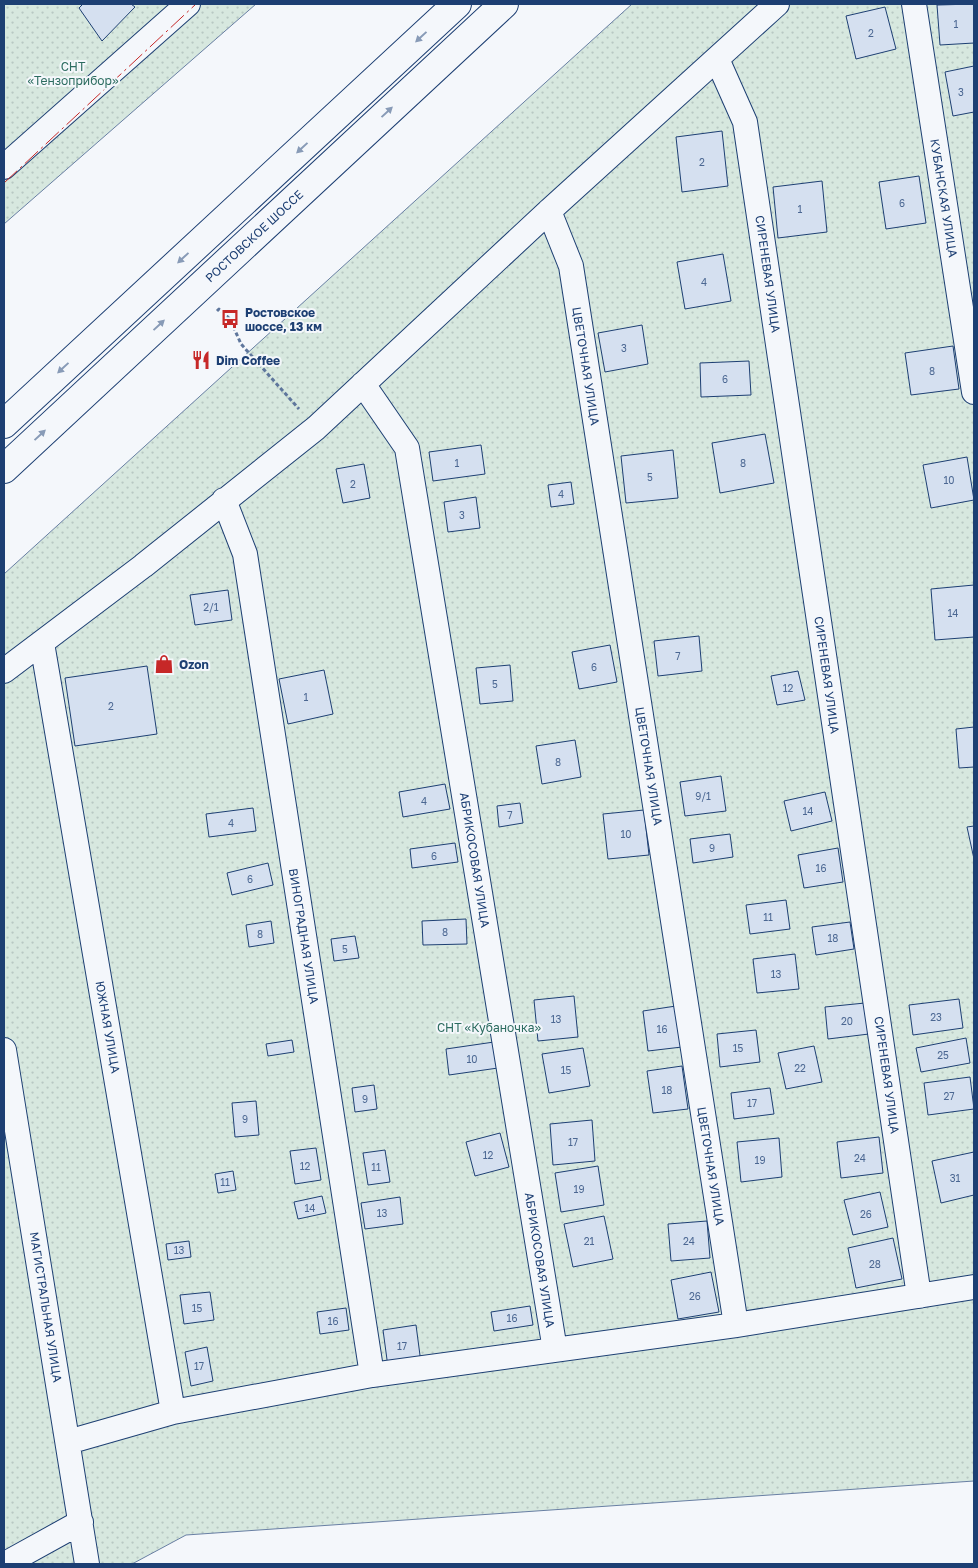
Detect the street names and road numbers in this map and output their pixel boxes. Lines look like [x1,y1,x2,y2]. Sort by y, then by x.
street label: КУБАНСКАЯ УЛИЦА [927,138,961,258]
street label: РОСТОВСКОЕ ШОССЕ [202,187,306,285]
street label: СИРЕНЕВАЯ УЛИЦА [752,214,784,334]
street label: ЦВЕТОЧНАЯ УЛИЦА [569,306,603,426]
street label: СИРЕНЕВАЯ УЛИЦА [811,615,843,735]
street label: ЦВЕТОЧНАЯ УЛИЦА [632,706,666,826]
street label: АБРИКОСОВАЯ УЛИЦА [457,791,493,929]
street label: ВИНОГРАДНАЯ УЛИЦА [286,867,322,1005]
street label: ЮЖНАЯ УЛИЦА [92,980,124,1074]
street label: СИРЕНЕВАЯ УЛИЦА [871,1015,903,1135]
street label: ЦВЕТОЧНАЯ УЛИЦА [694,1106,728,1226]
street label: АБРИКОСОВАЯ УЛИЦА [522,1191,558,1329]
street label: МАГИСТРАЛЬНАЯ УЛИЦА [27,1231,65,1383]

